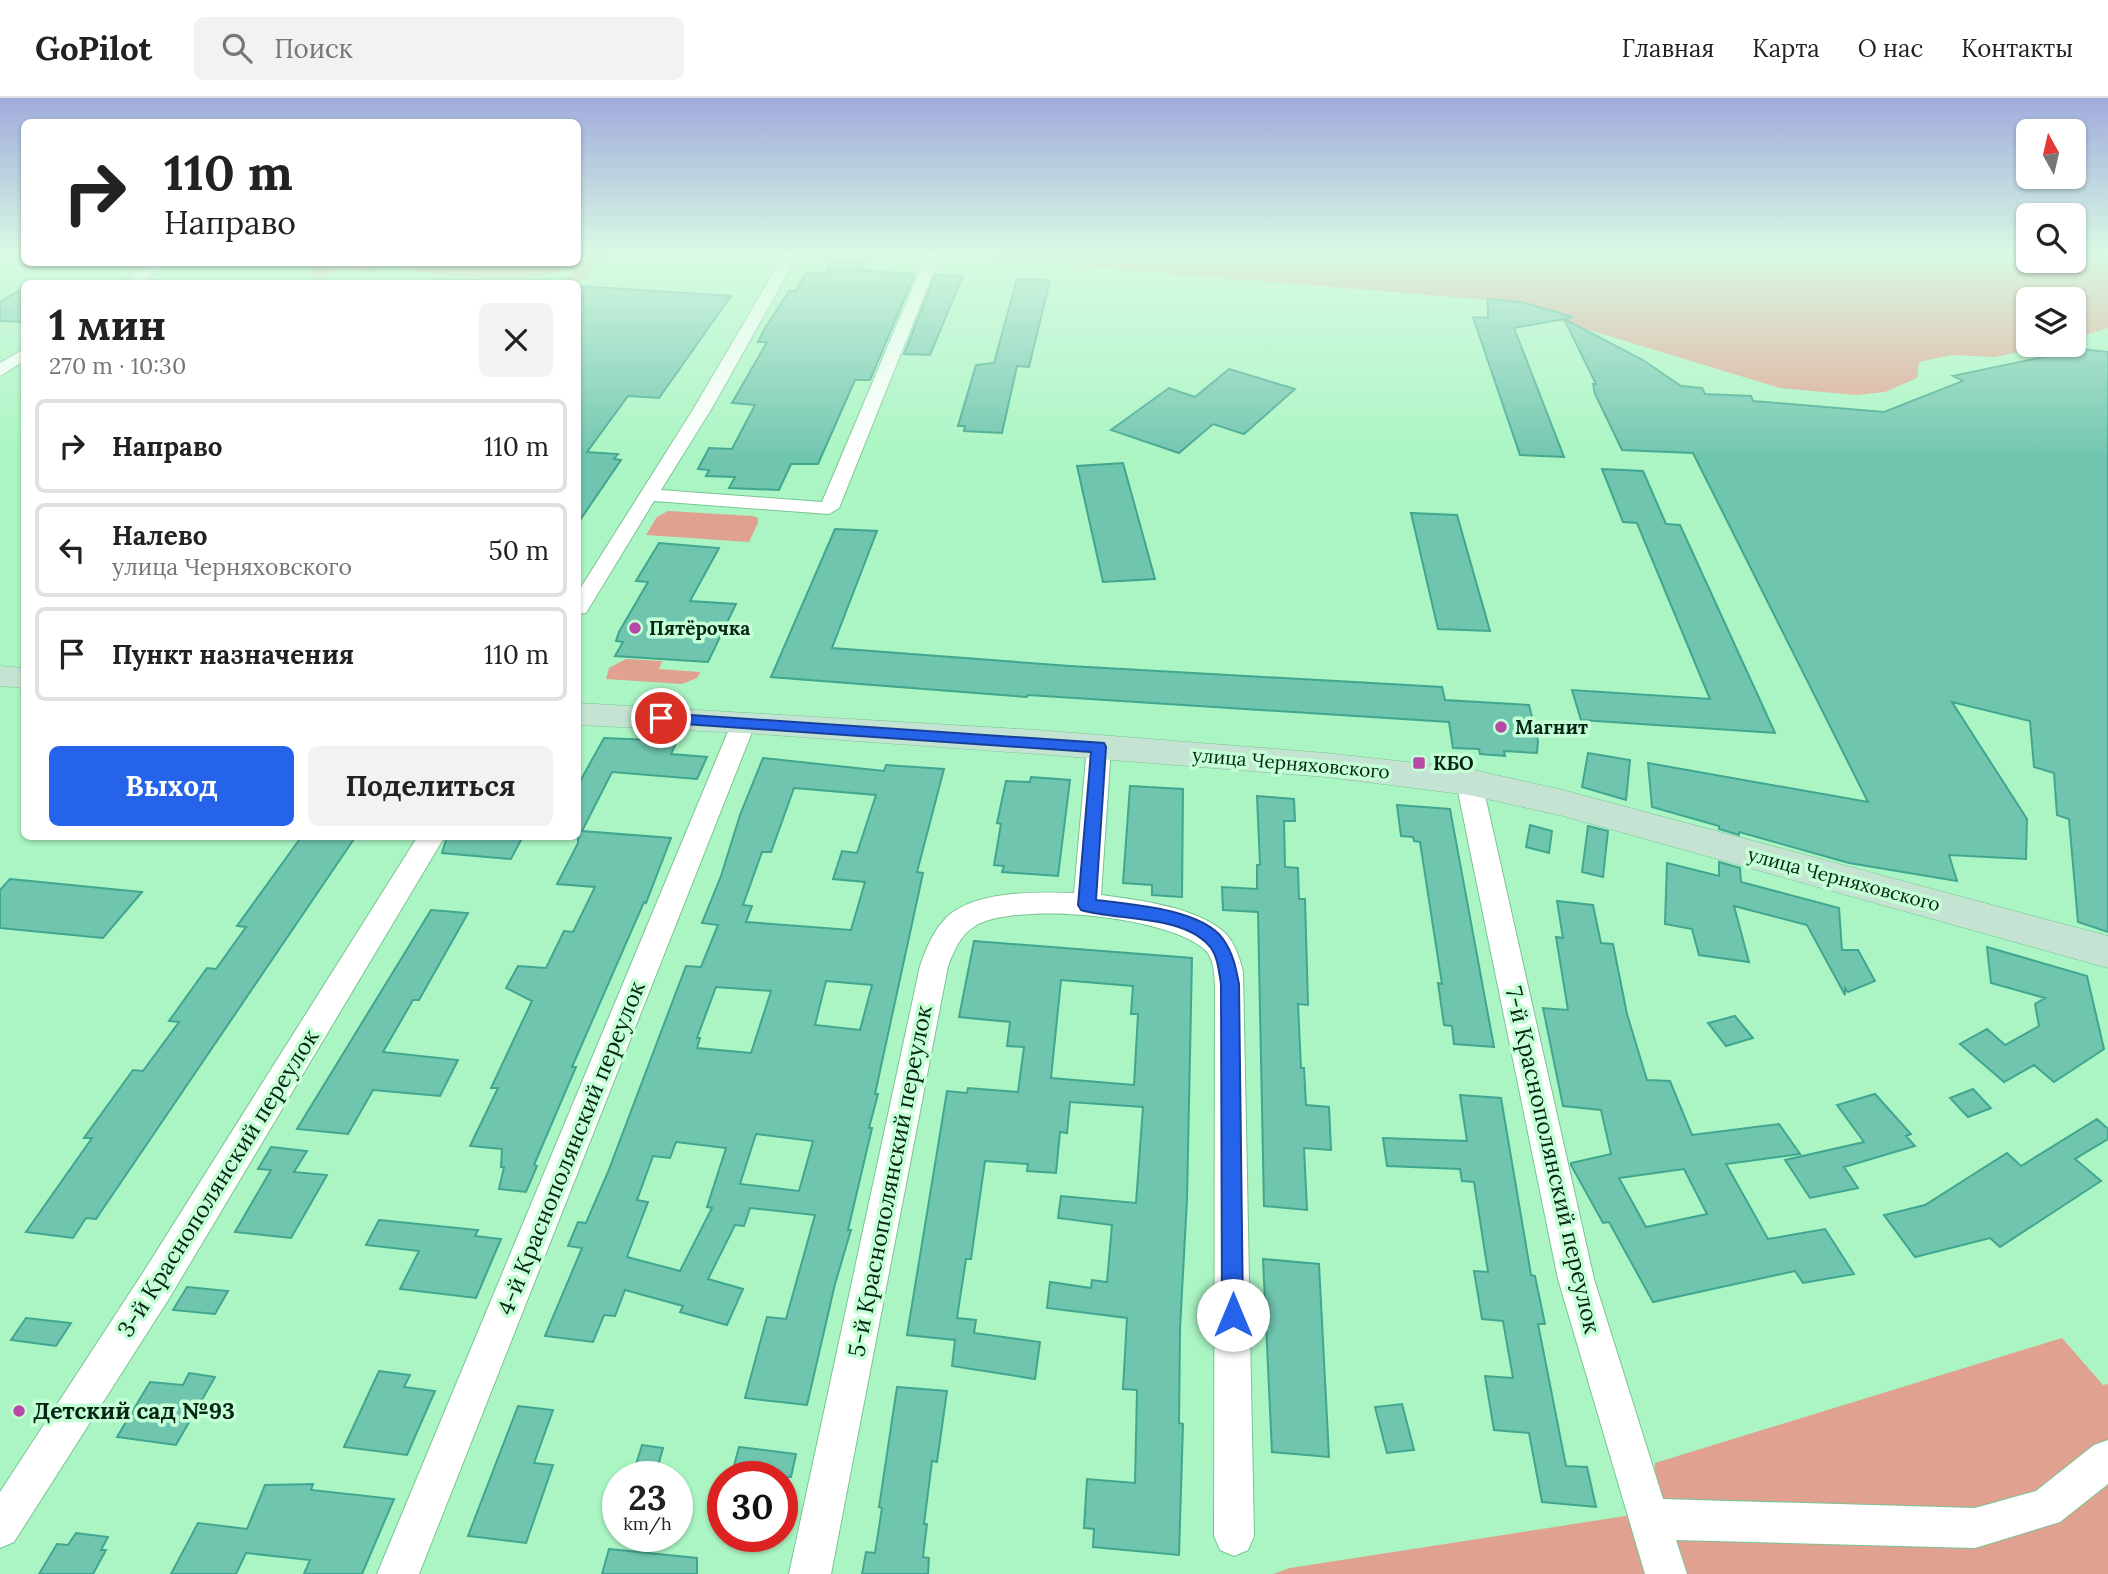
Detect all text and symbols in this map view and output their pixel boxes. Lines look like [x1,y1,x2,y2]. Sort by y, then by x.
search box [194,17,684,80]
text: GoPilot [35,27,152,69]
icon: search [218,29,256,67]
text: Поиск [274,32,353,65]
text: Главная [1622,33,1714,64]
text: Карта [1752,33,1820,64]
text: О нас [1858,33,1923,64]
text: Контакты [1961,33,2073,64]
north arrow [2016,119,2086,189]
map controls [2016,119,2086,357]
text: 110 m [164,141,293,203]
icon: right [49,147,140,238]
text: Направо [164,202,296,243]
button: search [2016,203,2086,273]
button: layers [2016,287,2086,357]
text: 1 мин [49,298,166,352]
button: close [479,303,553,377]
text: 270 m · 10:30 [49,351,186,380]
icon: right [53,427,91,465]
text: Направо [112,430,223,463]
text: 110 m [484,430,549,463]
text: Налево [112,519,208,552]
icon: left [53,531,91,569]
text: 50 m [489,534,549,567]
text: улица Черняховского [112,552,352,581]
place label: Пятёрочка [649,616,750,640]
marker: Пятёрочка [627,620,643,636]
icon: arrive [53,635,91,673]
text: Пункт назначения [112,638,354,671]
text: 110 m [484,638,549,671]
pin [631,688,691,748]
icon: arrive [642,699,680,737]
place label: Магнит [1515,715,1588,739]
marker: Магнит [1493,719,1509,735]
street label: улица Черняховского [1191,742,1391,784]
button: Выход [49,746,294,826]
button: Поделиться [308,746,553,826]
place label: КБО [1433,751,1474,775]
marker: КБО [1411,755,1427,771]
street label: улица Черняховского [1745,842,1943,916]
street label: 4-й Краснополянский переулок [490,976,651,1319]
street label: 7-й Краснополянский переулок [1499,984,1608,1337]
street label: 5-й Краснополянский переулок [841,1002,938,1359]
street label: 3-й Краснополянский переулок [111,1023,325,1342]
position arrow [1196,1278,1270,1352]
place label: Детский сад №93 [33,1396,235,1425]
marker: Детский сад №93 [11,1403,27,1419]
speed limit sign: 30 [707,1461,798,1552]
text: 23 [628,1475,667,1520]
text: km/h [623,1512,672,1535]

